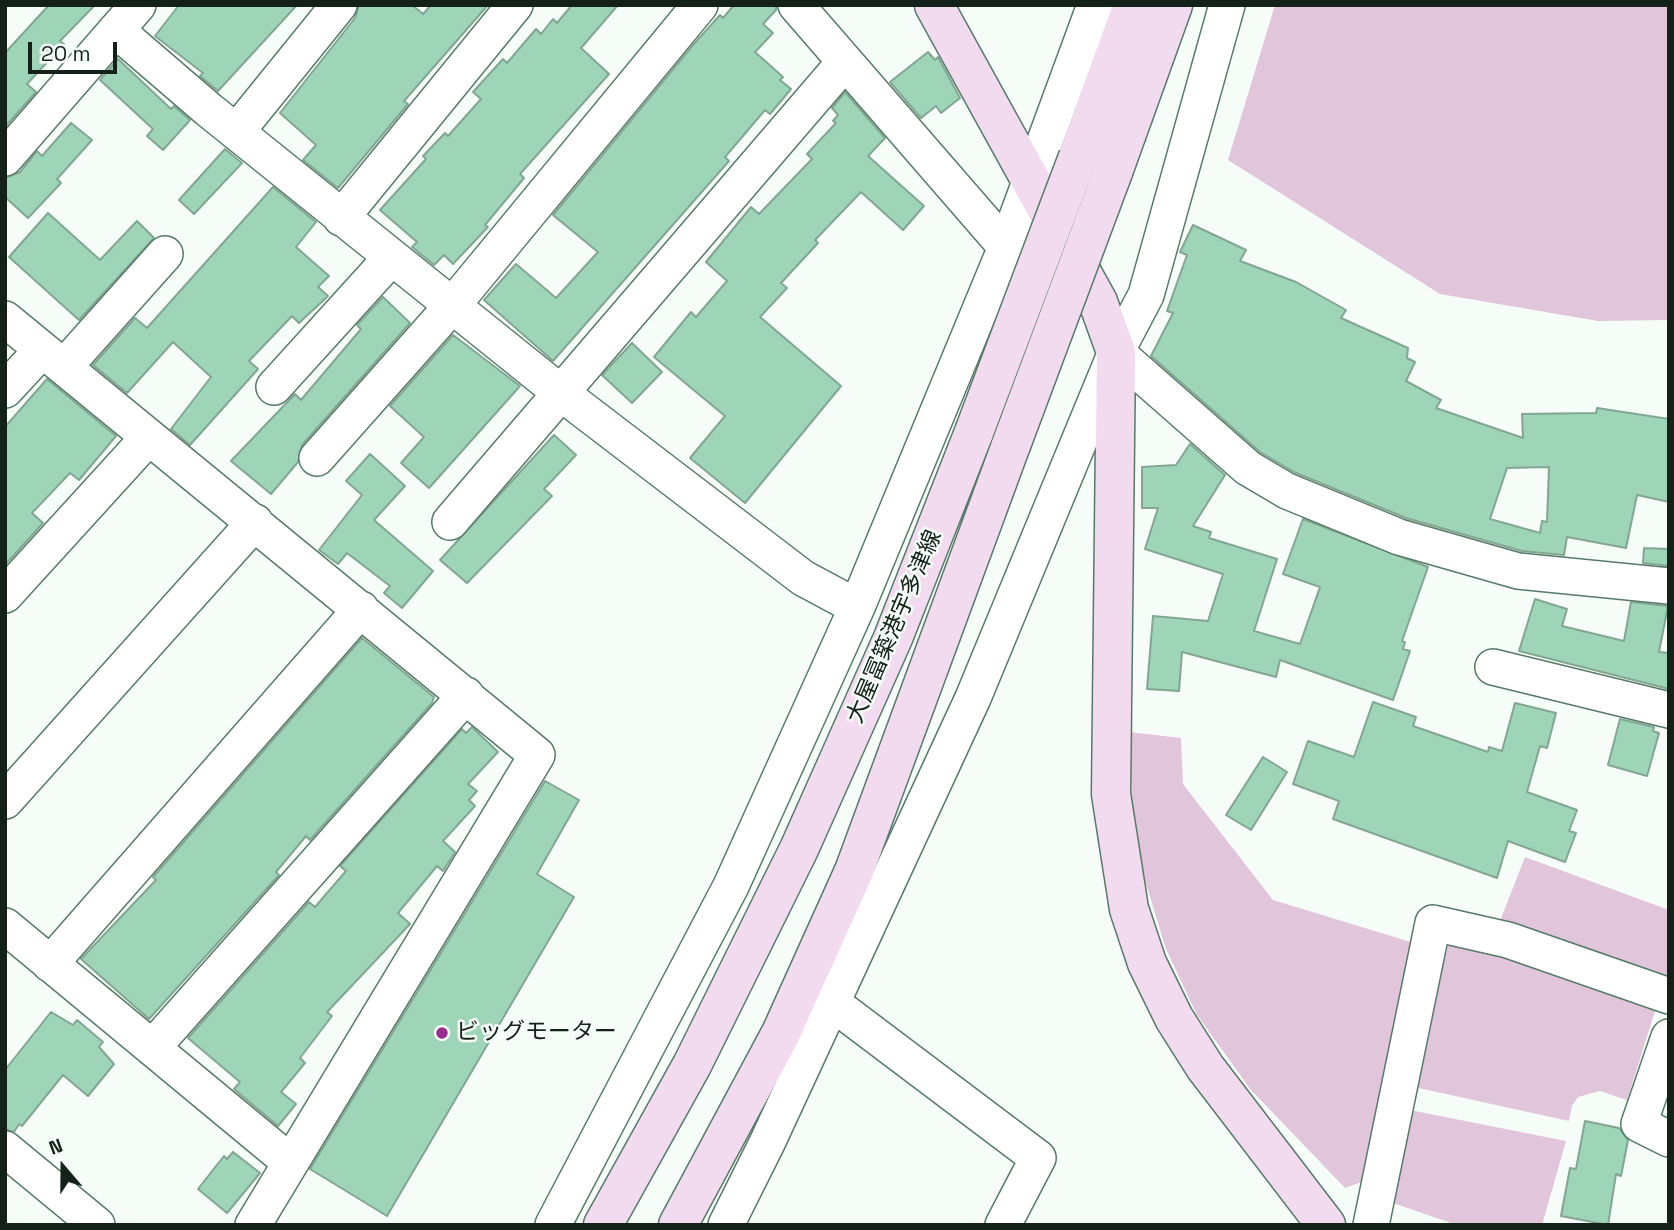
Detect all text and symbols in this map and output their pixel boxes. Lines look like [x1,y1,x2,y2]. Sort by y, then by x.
scale bar [32,28,121,72]
text: 20 m [41,40,91,67]
street label: 大屋冨築港宇多津線 [842,526,948,728]
place label: ビッグモーター [456,1019,617,1047]
marker: ビッグモーター [434,1025,450,1041]
north arrow [28,1132,98,1202]
text: N [45,1133,66,1161]

